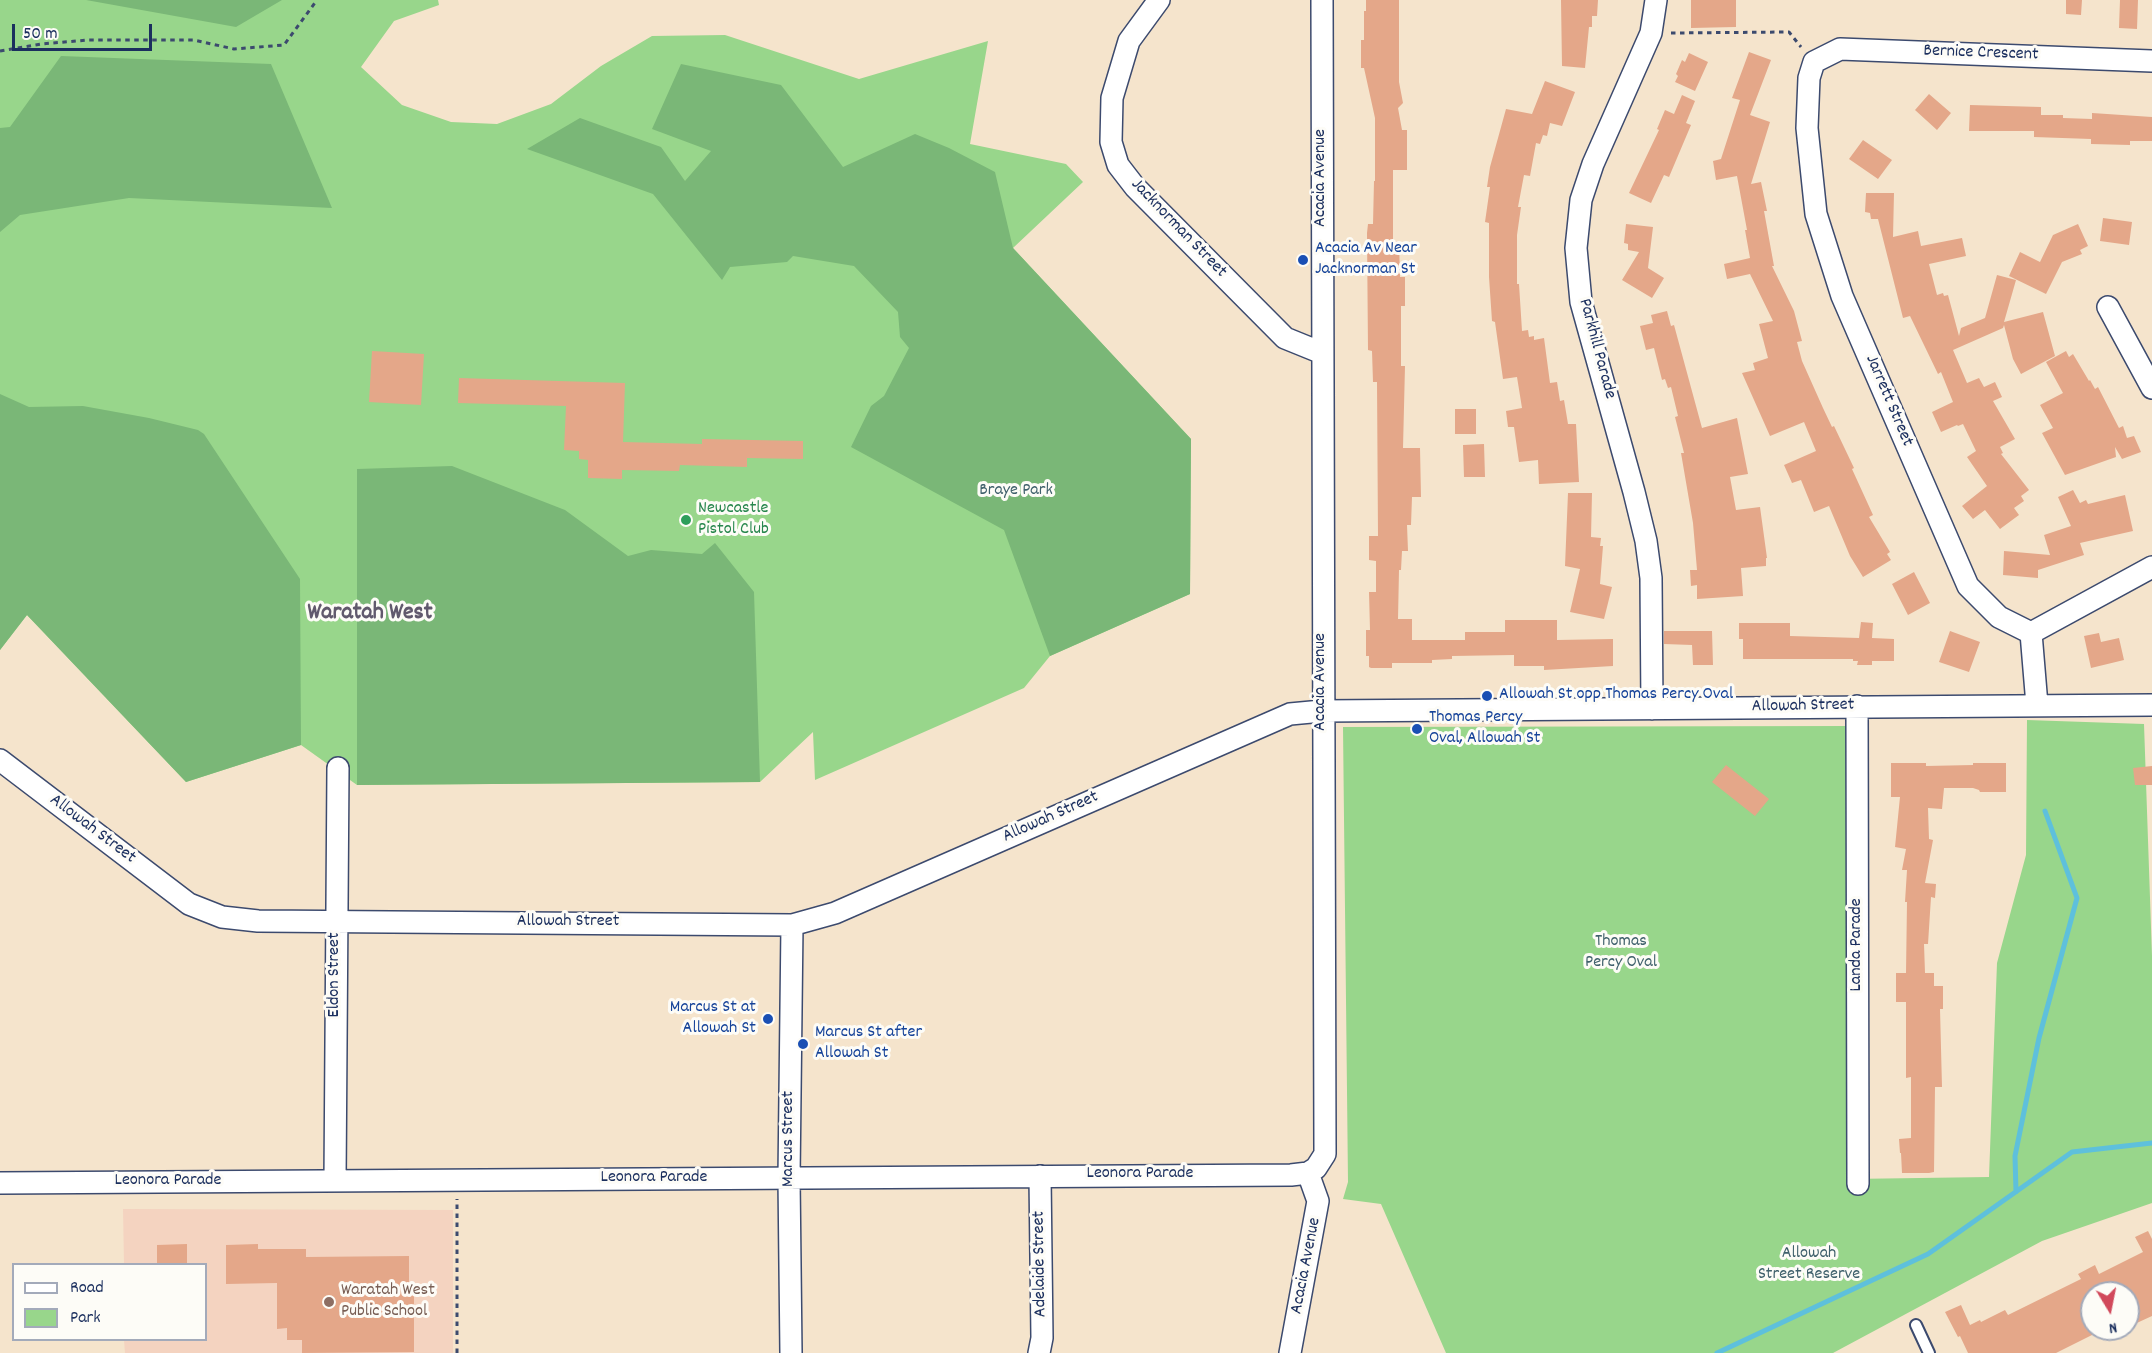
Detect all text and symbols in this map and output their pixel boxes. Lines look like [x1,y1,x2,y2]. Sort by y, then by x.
scale bar [15,12,154,50]
text: 50 m [23,22,58,47]
street label: Bernice Crescent [1923,41,2039,67]
street label: Acacia Avenue [1311,129,1333,227]
street label: Jacknorman Street [1125,175,1231,283]
place label: Acacia Av Near Jacknorman St [1315,239,1417,282]
marker: Acacia Av Near Jacknorman St [1296,253,1310,267]
street label: Parkhill Parade [1572,296,1620,402]
street label: Jarrett Street [1859,352,1917,450]
park label: Braye Park [979,481,1053,503]
place label: Newcastle Pistol Club [698,499,769,542]
marker: Newcastle Pistol Club [679,513,693,527]
district label: Waratah West [307,601,433,629]
street label: Acacia Avenue [1311,633,1333,731]
place label: Allowah St opp Thomas Percy Oval [1499,685,1733,707]
marker: Allowah St opp Thomas Percy Oval [1480,689,1494,703]
street label: Allowah Street [1752,695,1854,719]
place label: Thomas Percy Oval, Allowah St [1429,708,1540,750]
marker: Thomas Percy Oval, Allowah St [1410,722,1424,736]
street label: Allowah Street [1000,787,1102,849]
street label: Allowah Street [45,791,139,869]
street label: Landa Parade [1847,898,1869,992]
street label: Allowah Street [517,912,619,934]
street label: Eldon Street [325,932,347,1018]
park label: Thomas Percy Oval [1585,932,1657,974]
place label: Marcus St at Allowah St [670,998,756,1040]
marker: Marcus St at Allowah St [761,1012,775,1026]
place label: Marcus St after Allowah St [815,1023,922,1066]
marker: Marcus St after Allowah St [796,1037,810,1051]
street label: Marcus Street [779,1091,801,1187]
street label: Leonora Parade [1087,1164,1193,1186]
street label: Leonora Parade [601,1168,707,1190]
street label: Leonora Parade [115,1171,221,1193]
street label: Adelaide Street [1029,1211,1053,1317]
street label: Acacia Avenue [1287,1216,1327,1316]
park label: Allowah Street Reserve [1758,1244,1860,1286]
legend [12,1263,207,1341]
text: Road [70,1276,104,1301]
place label: Waratah West Public School [341,1281,435,1324]
north arrow [2080,1281,2140,1341]
marker: Waratah West Public School [322,1295,336,1309]
text: Park [70,1306,101,1331]
text: N [2107,1315,2119,1339]

